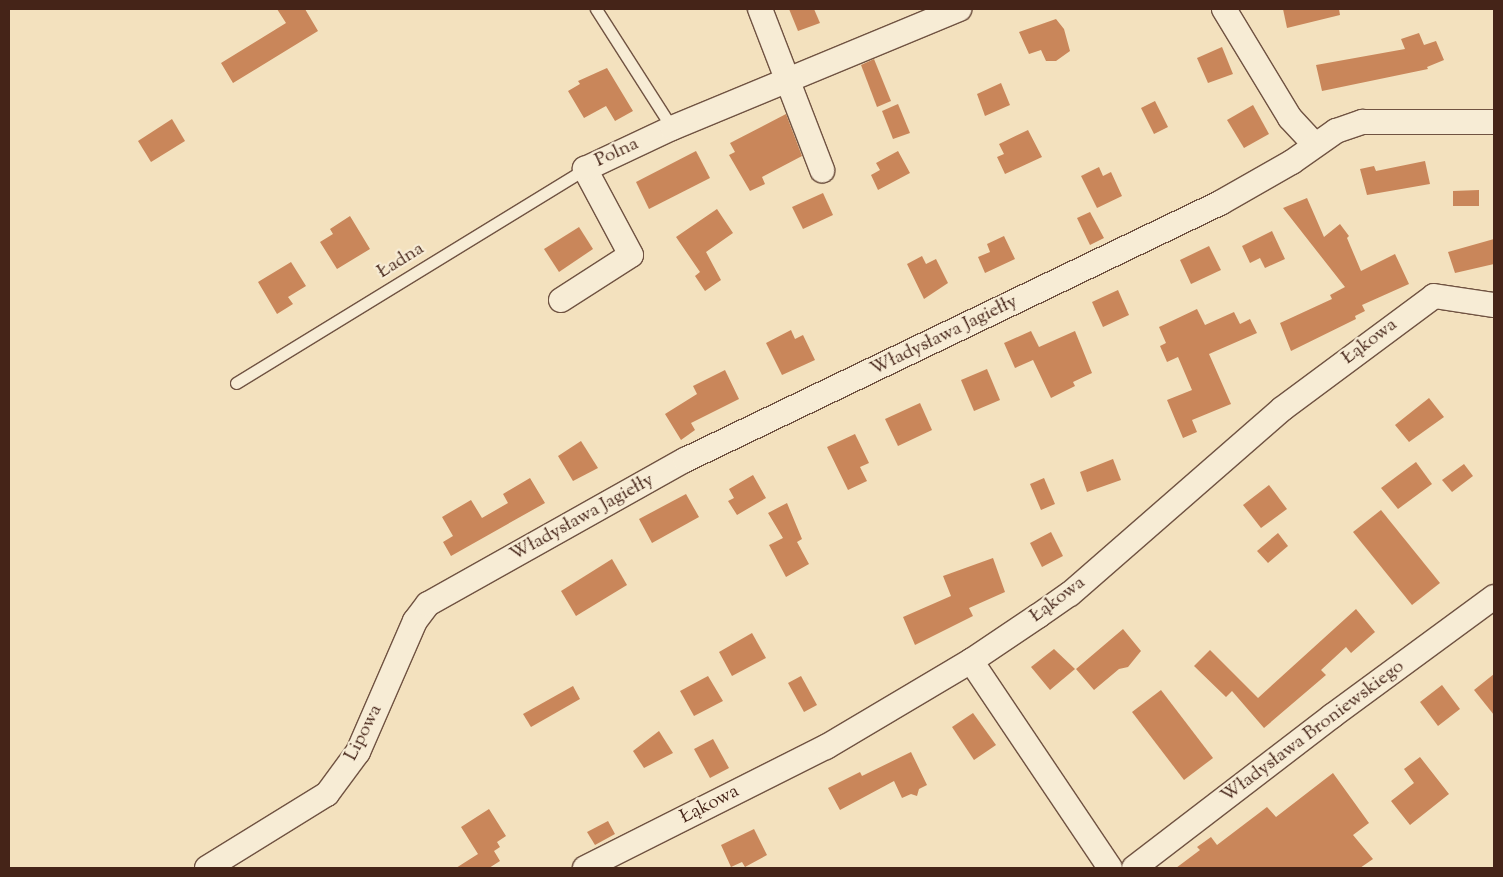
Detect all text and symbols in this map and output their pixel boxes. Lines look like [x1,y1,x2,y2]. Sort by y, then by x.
street label: Polna [592,133,642,173]
street label: Ładna [373,238,429,284]
street label: Władysława Jagiełły [867,291,1021,381]
street label: Łąkowa [1338,314,1402,370]
street label: Władysława Jagiełły [506,469,658,567]
street label: Łąkowa [1026,572,1090,628]
street label: Władysława Broniewskiego [1217,656,1409,808]
street label: Lipowa [340,701,388,765]
street label: Łąkowa [677,781,743,829]

